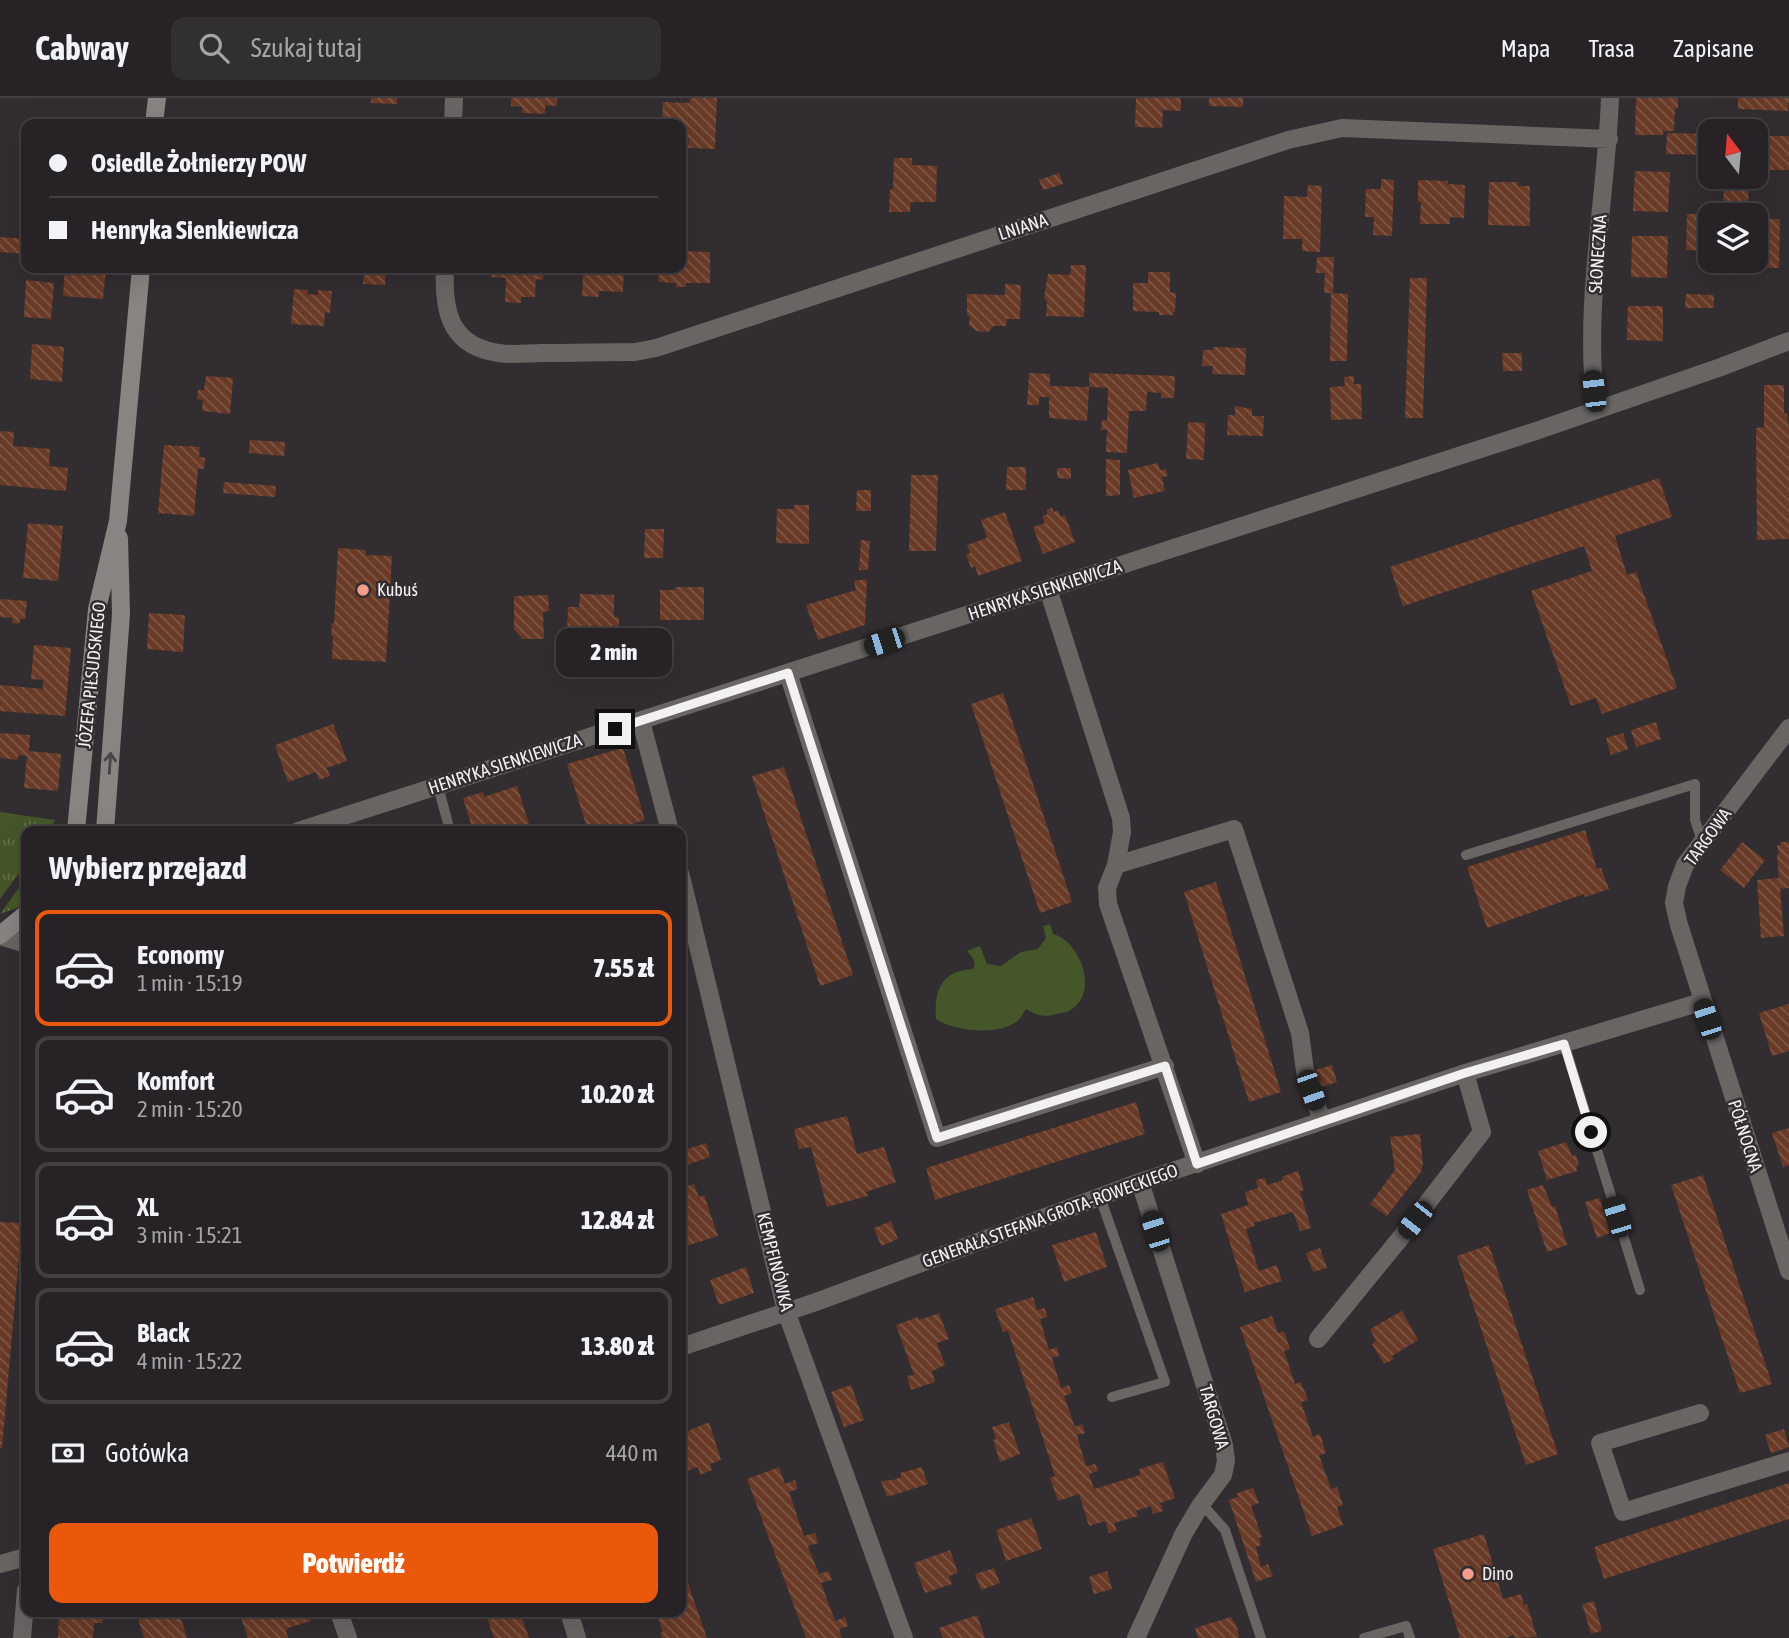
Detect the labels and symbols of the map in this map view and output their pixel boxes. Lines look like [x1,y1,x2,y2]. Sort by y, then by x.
north arrow [1698,119,1768,189]
street label: LNIANA [996,209,1050,244]
street label: SŁONECZNA [1584,214,1611,294]
car [1582,369,1607,413]
street label: HENRYKA SIENKIEWICZA [966,555,1124,624]
place label: Kubuś [377,579,418,600]
marker: Kubuś [355,582,371,598]
street label: JÓZEFA PIŁSUDSKIEGO [73,601,110,749]
car [861,626,908,658]
callout: 2 min [557,628,673,676]
route end [599,713,631,745]
street label: HENRYKA SIENKIEWICZA [426,729,584,798]
one-way arrow [104,752,117,775]
street label: TARGOWA [1680,804,1736,870]
car [1691,996,1724,1042]
car [1295,1067,1328,1113]
street label: PÓŁNOCNA [1724,1097,1767,1175]
route start [1575,1116,1607,1148]
street label: GENERAŁA STEFANA GROTA-ROWECKIEGO [919,1159,1180,1272]
car [1601,1194,1634,1240]
car [1394,1197,1437,1243]
car [1139,1208,1172,1254]
street label: KEMPFINÓWKA [753,1210,798,1314]
street label: TARGOWA [1195,1382,1234,1452]
place label: Dino [1482,1563,1513,1584]
marker: Dino [1460,1566,1476,1582]

